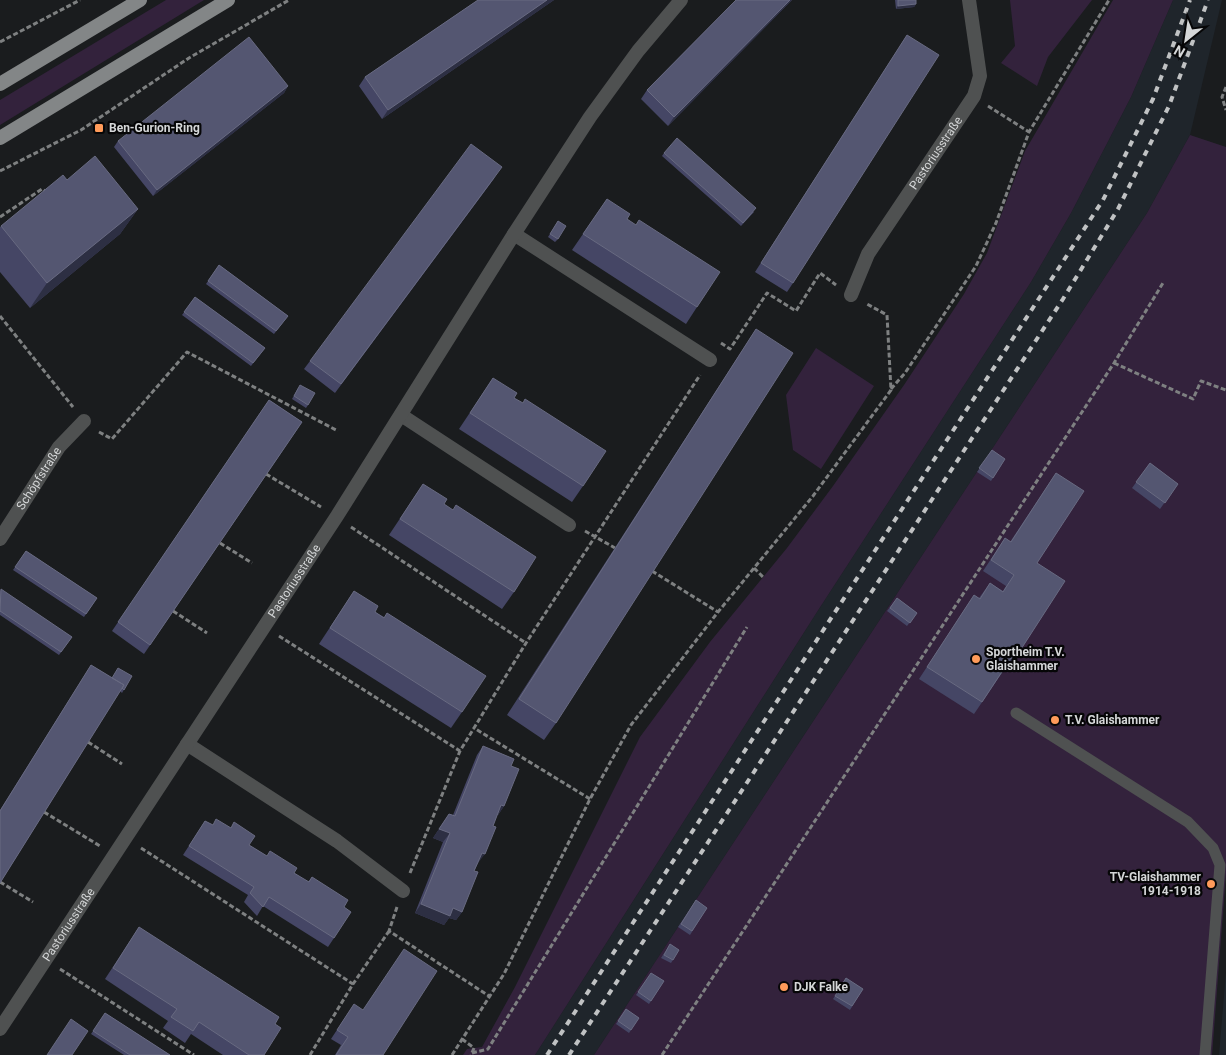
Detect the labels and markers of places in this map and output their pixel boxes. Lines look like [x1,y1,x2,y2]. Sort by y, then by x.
place label: Ben-Gurion-Ring [109,121,200,135]
marker: Ben-Gurion-Ring [93,122,105,134]
place label: Sportheim T.V. Glaishammer [986,645,1065,673]
marker: Sportheim T.V. Glaishammer [970,653,982,665]
place label: T.V. Glaishammer [1065,713,1160,727]
marker: T.V. Glaishammer [1049,714,1061,726]
place label: TV-Glaishammer 1914-1918 [1110,870,1202,898]
marker: TV-Glaishammer 1914-1918 [1205,878,1217,890]
place label: DJK Falke [794,980,848,994]
marker: DJK Falke [778,981,790,993]

